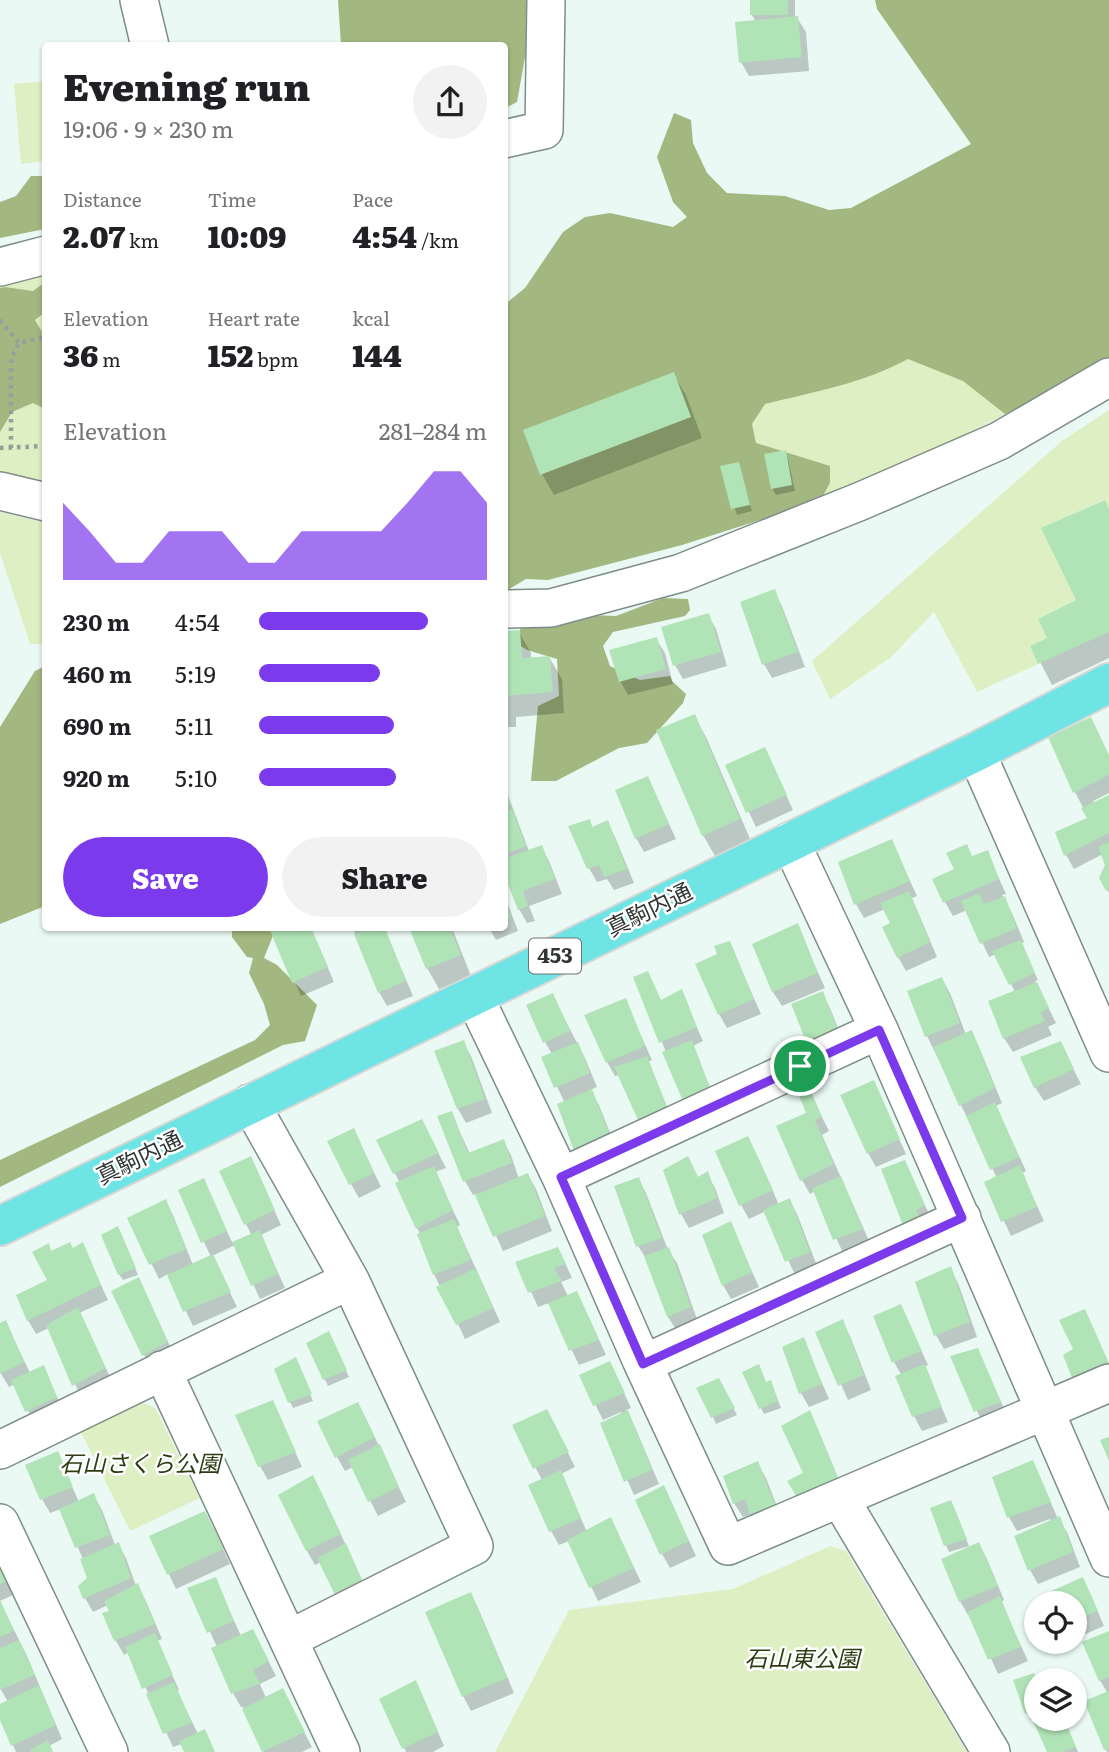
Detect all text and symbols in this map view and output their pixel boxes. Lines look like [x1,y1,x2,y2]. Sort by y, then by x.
text: Evening run [63,56,310,113]
button: share [413,65,487,139]
text: 19:06 · 9 × 230 m [63,111,234,145]
text: Distance [63,185,142,213]
text: Time [208,185,256,213]
text: Pace [352,185,393,213]
text: 2.07 [63,213,125,257]
text: 10:09 [208,213,287,257]
text: 4:54 [352,213,417,257]
text: km [125,226,159,254]
text: /km [417,226,459,254]
text: Elevation [63,304,149,332]
text: Heart rate [208,304,300,332]
text: kcal [352,304,390,332]
text: 36 [63,332,98,376]
text: 152 [208,332,254,376]
text: 144 [352,332,402,376]
text: m [98,345,121,373]
text: bpm [254,345,299,373]
text: Elevation [63,413,167,447]
text: 281–284 m [379,413,487,447]
text: 230 m [63,604,130,638]
text: 4:54 [175,604,220,638]
text: 460 m [63,656,132,690]
text: 5:19 [175,656,216,690]
text: 690 m [63,708,131,742]
text: 5:11 [175,708,213,742]
text: 920 m [63,760,130,794]
text: 5:10 [175,760,217,794]
button: Save [63,837,268,917]
button: Share [282,837,487,917]
street label: 真駒内通 [599,873,697,944]
road number: 453 [529,939,581,974]
pin [770,1036,830,1096]
icon: arrive [781,1047,819,1085]
street label: 真駒内通 [89,1121,187,1192]
park label: 石山さくら公園 [60,1445,224,1479]
map controls [1024,1591,1087,1731]
button: locate [1024,1591,1087,1654]
park label: 石山東公園 [745,1640,863,1674]
button: layers [1024,1668,1087,1731]

